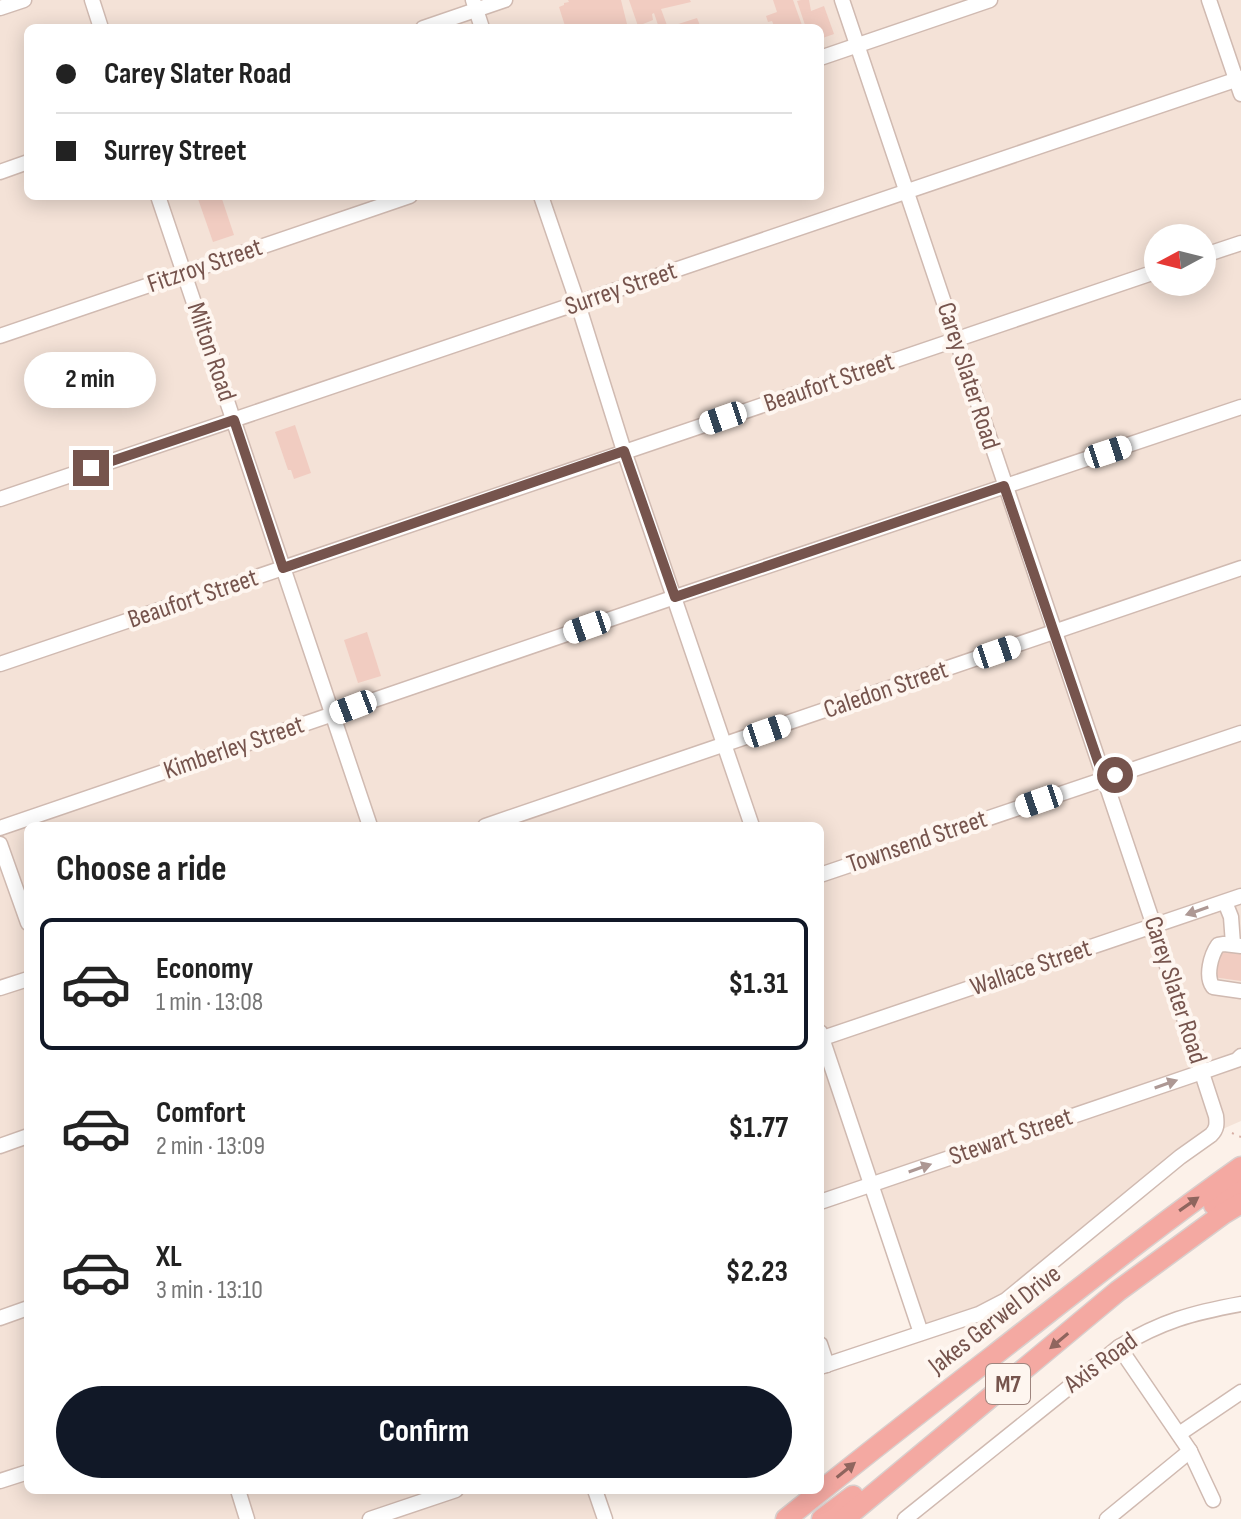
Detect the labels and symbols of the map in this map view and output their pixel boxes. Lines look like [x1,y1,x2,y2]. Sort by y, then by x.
north arrow [1144,224,1216,296]
street label: Fitzroy Street [144,232,266,300]
street label: Surrey Street [561,255,681,323]
street label: Milton Road [180,299,242,405]
street label: Carey Slater Road [930,299,1006,453]
street label: Beaufort Street [760,346,898,420]
callout: 2 min [25,352,157,408]
car [696,399,750,437]
car [1081,433,1135,471]
route end [73,450,109,486]
street label: Beaufort Street [124,562,262,636]
car [560,608,614,646]
car [970,633,1024,671]
street label: Caledon Street [820,654,952,726]
car [326,687,380,727]
street label: Kimberley Street [160,710,308,786]
car [740,712,794,750]
route start [1097,757,1133,793]
car [1012,782,1066,820]
street label: Townsend Street [843,804,991,880]
one-way arrow [1185,906,1209,918]
street label: Carey Slater Road [1137,913,1213,1067]
street label: Wallace Street [967,933,1096,1003]
one-way arrow [1155,1078,1179,1090]
street label: Stewart Street [945,1101,1077,1173]
one-way arrow [909,1162,933,1174]
one-way arrow [1178,1197,1199,1212]
street label: Jakes Gerwel Drive [922,1259,1067,1382]
street label: Axis Road [1058,1326,1144,1400]
one-way arrow [1049,1332,1069,1349]
road number: M7 [986,1364,1030,1404]
one-way arrow [836,1462,856,1479]

